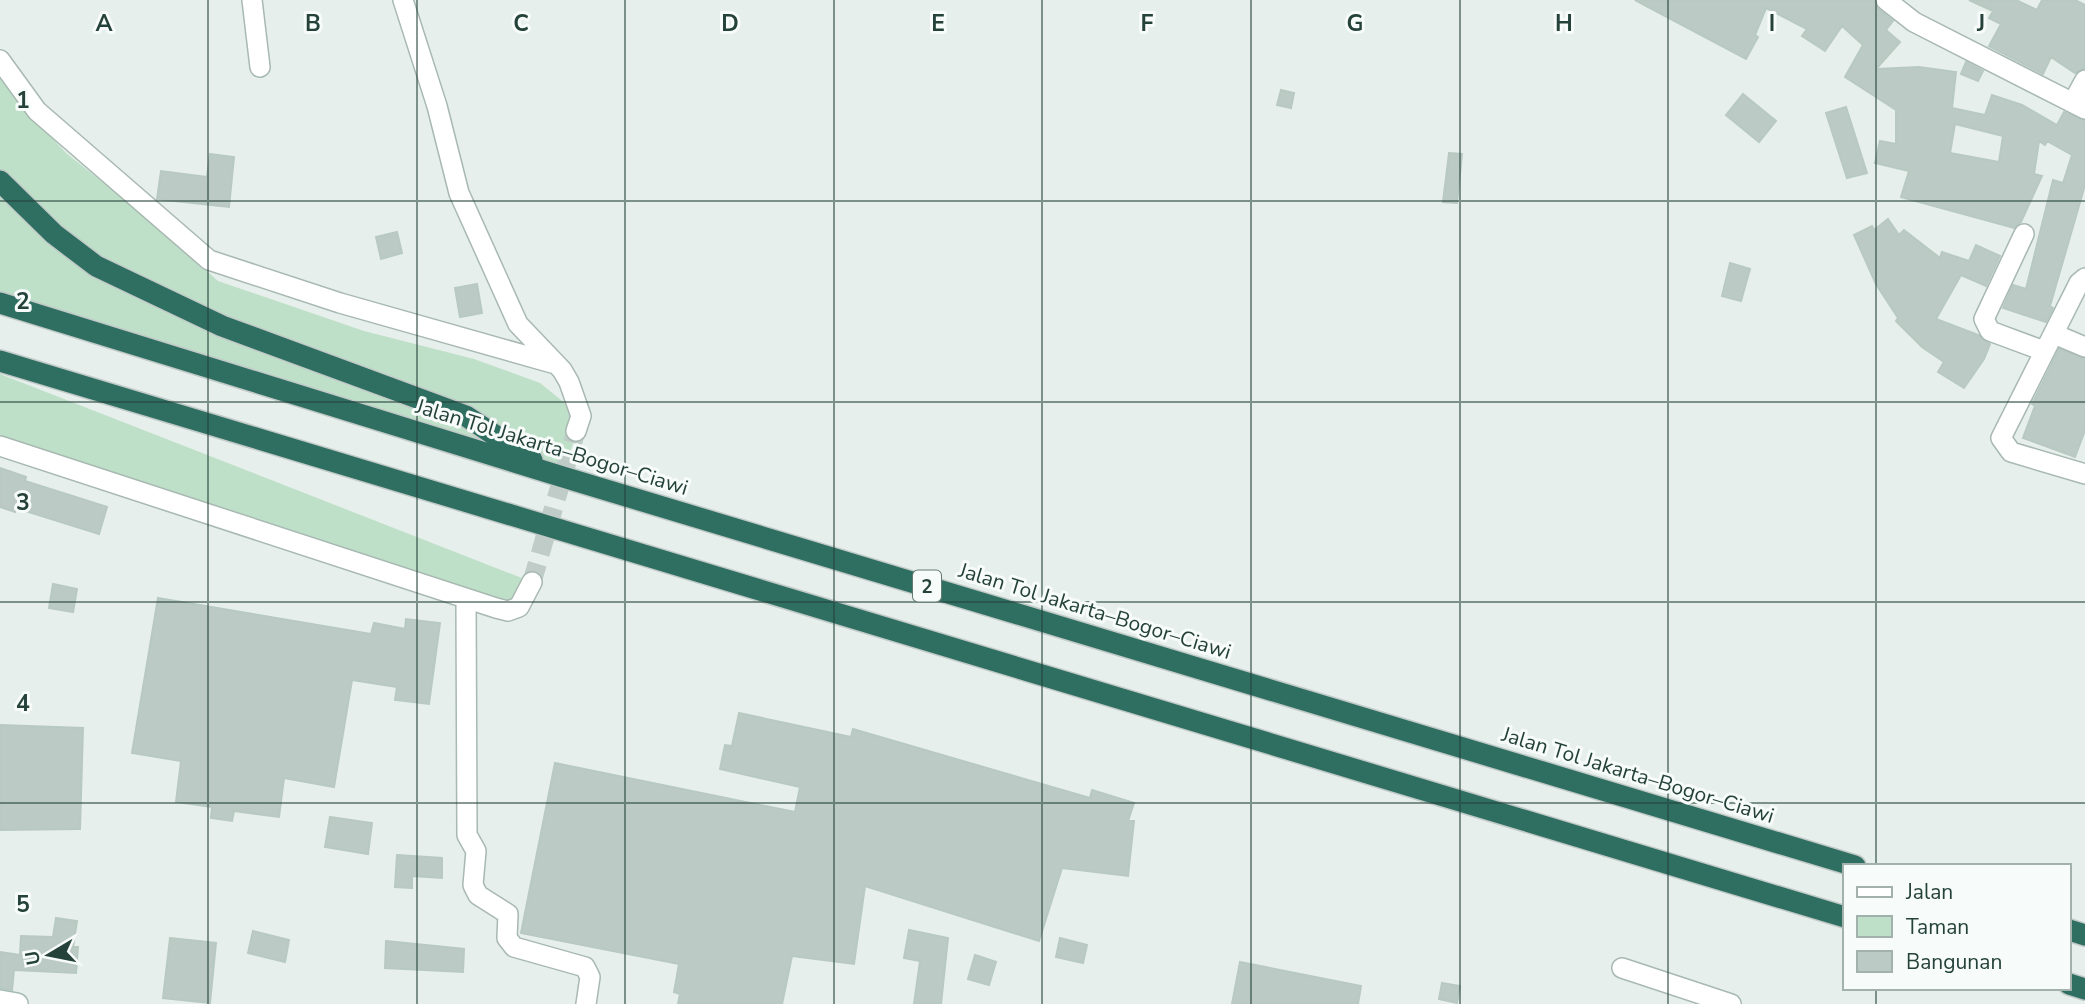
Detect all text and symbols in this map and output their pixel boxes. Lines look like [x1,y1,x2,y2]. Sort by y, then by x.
text: A [95,8,113,39]
text: B [305,8,321,39]
text: C [513,8,529,39]
text: D [721,8,739,39]
text: E [931,8,945,39]
text: F [1141,8,1154,39]
text: G [1347,8,1363,39]
text: H [1555,8,1573,39]
text: I [1769,8,1775,39]
text: J [1976,8,1985,39]
text: 1 [16,85,30,116]
text: 2 [16,286,30,317]
street label: Jalan Tol Jakarta–Bogor–Ciawi [411,392,692,502]
text: 3 [16,487,30,518]
street label: Jalan Tol Jakarta–Bogor–Ciawi [954,556,1235,666]
road number: 2 [913,570,941,601]
text: 4 [16,688,30,719]
street label: Jalan Tol Jakarta–Bogor–Ciawi [1497,720,1778,830]
legend [1843,864,2071,990]
text: Jalan [1905,878,1953,906]
text: 5 [16,889,30,920]
text: Taman [1906,913,1969,941]
north arrow [14,920,84,990]
text: Bangunan [1906,948,2002,976]
text: U [19,949,47,967]

